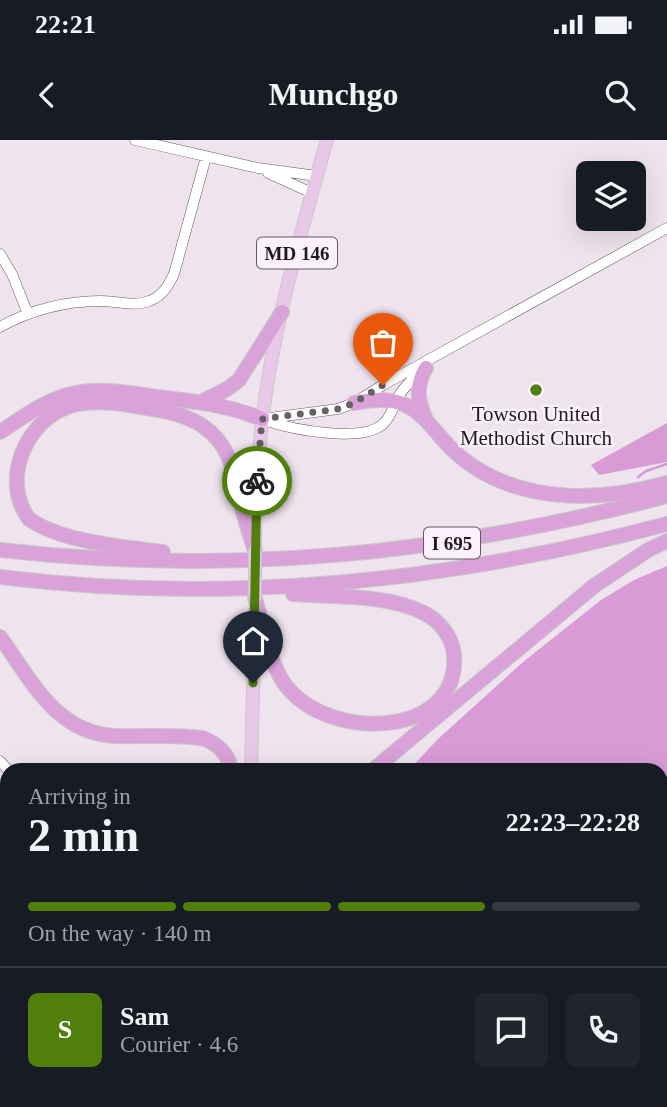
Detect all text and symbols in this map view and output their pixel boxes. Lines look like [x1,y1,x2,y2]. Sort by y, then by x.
text: 22:21 [35,10,96,39]
icon: back [28,76,66,114]
text: Munchgo [269,76,398,112]
icon: search [601,76,639,114]
map controls [576,161,646,231]
button: layers [576,161,646,231]
road number: MD 146 [257,237,337,268]
pin [353,313,413,385]
icon: bag [364,324,402,362]
marker: Towson United Methodist Church [528,382,544,398]
place label: Towson United Methodist Church [460,402,613,450]
courier [222,446,292,516]
icon: bike [238,462,276,500]
road number: I 695 [424,528,480,558]
pin [223,611,283,683]
icon: home [234,622,272,660]
text: Arriving in [28,784,131,809]
text: 22:23–22:28 [506,808,640,837]
text: 2 min [28,810,139,861]
text: On the way · 140 m [28,921,211,946]
button: chat [474,993,548,1067]
button: phone [566,993,640,1067]
text: Sam [120,1002,169,1031]
text: S [58,1015,72,1044]
text: Courier · 4.6 [120,1032,238,1057]

